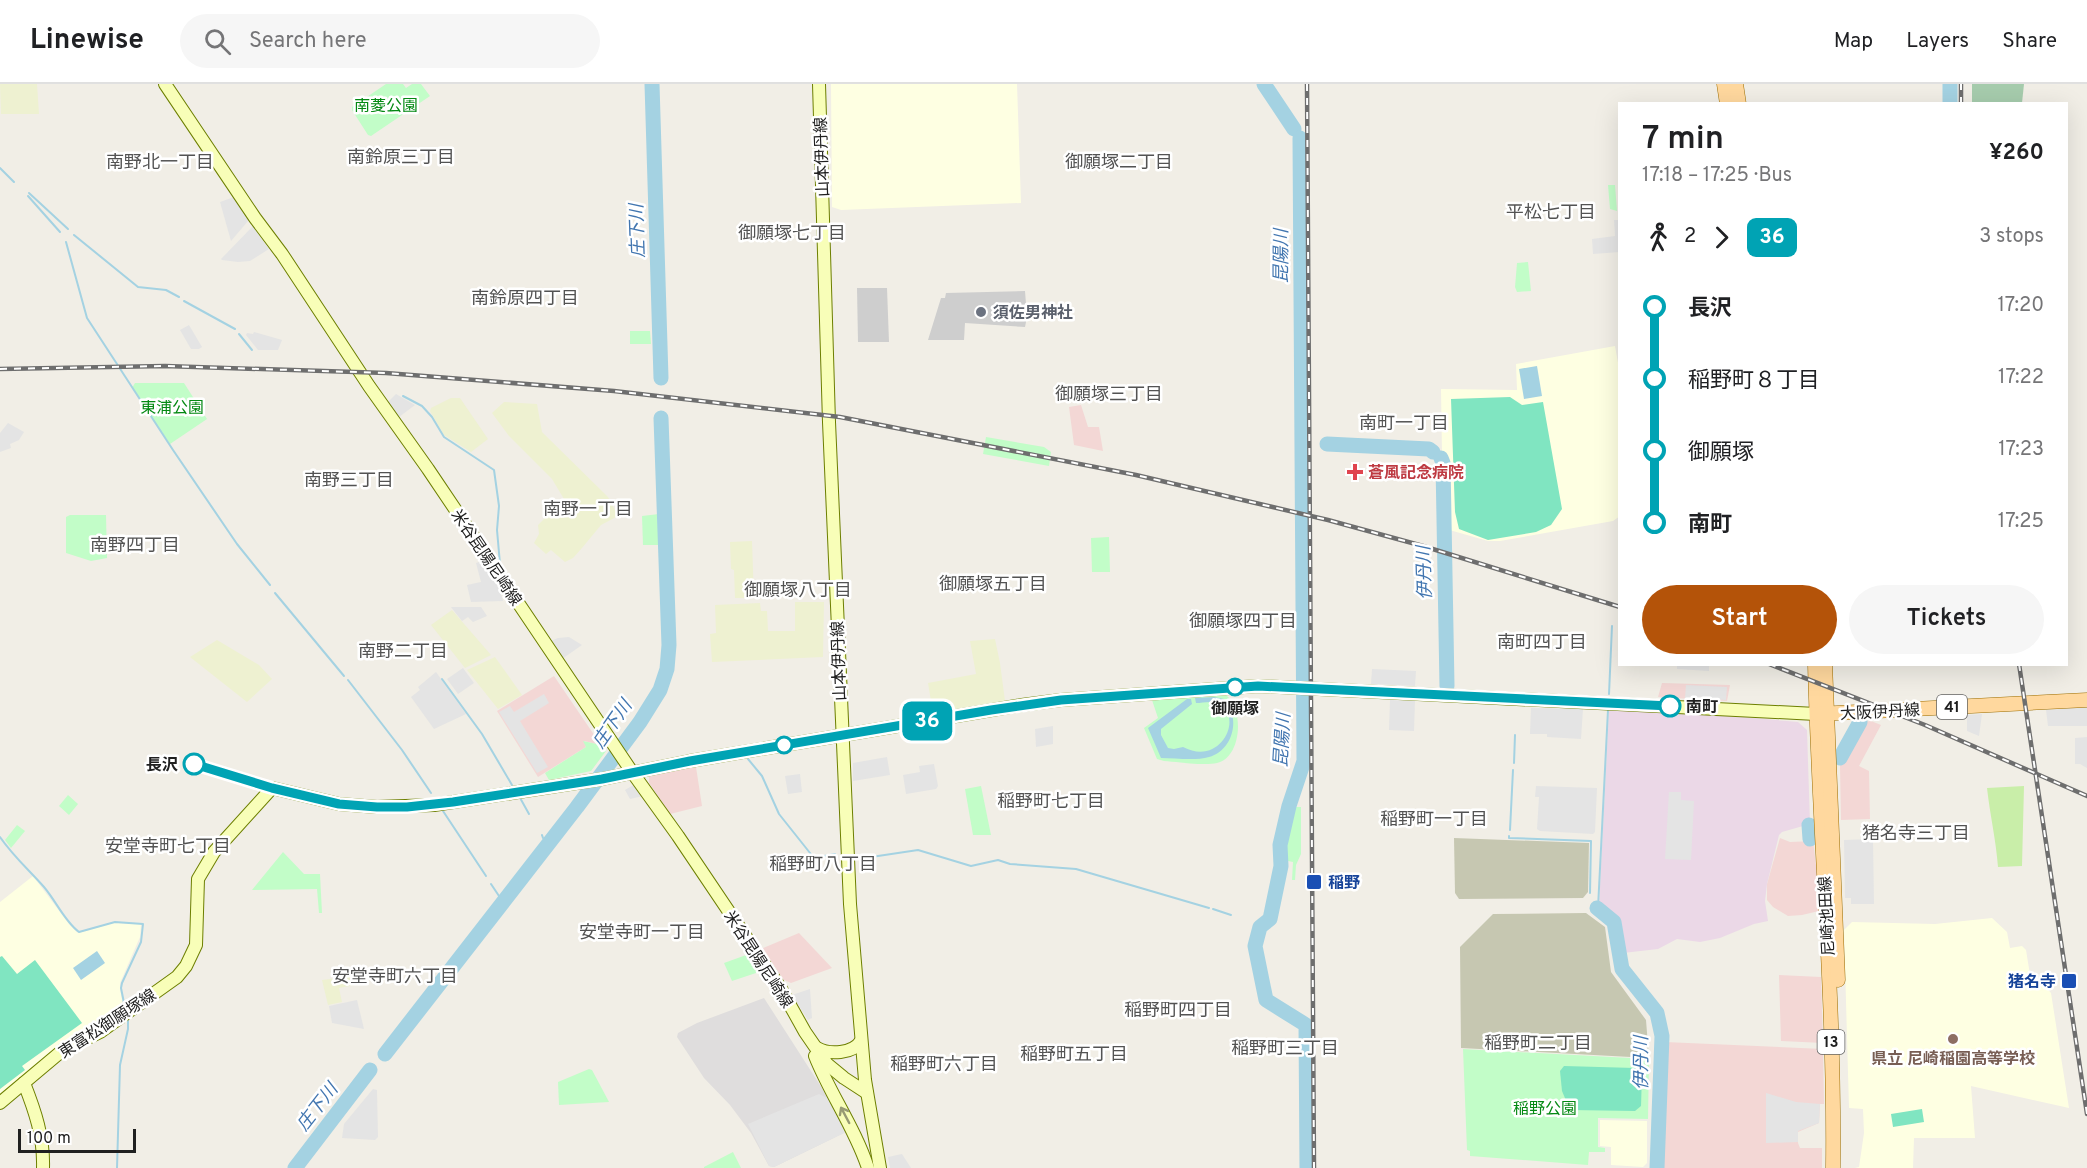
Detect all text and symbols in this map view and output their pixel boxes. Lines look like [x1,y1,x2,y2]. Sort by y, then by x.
search box [180,14,600,68]
text: Linewise [30,23,144,59]
icon: search [201,25,234,58]
text: Search here [249,28,366,55]
text: Map [1834,28,1873,55]
text: Layers [1906,28,1969,55]
text: Share [2002,28,2057,55]
park label: 南菱公園 [354,97,418,117]
street label: 山本伊丹線 [812,117,834,197]
text: 7 min [1642,119,1724,161]
text: ¥260 [1989,140,2044,167]
district label: 南鈴原三丁目 [347,147,455,170]
district label: 南野北一丁目 [106,152,214,175]
district label: 御願塚二丁目 [1065,152,1173,175]
text: 17:18 – 17:25 · Bus [1642,163,1792,189]
water label: 庄下川 [626,202,651,258]
district label: 平松七丁目 [1506,202,1596,225]
icon: walk [1642,221,1675,254]
icon: forward [1705,221,1738,254]
district label: 御願塚七丁目 [738,223,846,246]
text: 2 [1684,224,1696,250]
text: 36 [1759,224,1785,251]
text: 3 stops [1979,224,2044,250]
water label: 昆陽川 [1271,227,1294,283]
district label: 南鈴原四丁目 [471,288,579,311]
text: 17:20 [1997,293,2044,319]
text: 長沢 [1688,296,1732,323]
place label: 須佐男神社 [993,303,1073,324]
marker: 須佐男神社 [974,305,988,319]
text: 17:22 [1998,365,2044,391]
text: 稲野町８丁目 [1688,368,1820,395]
district label: 御願塚三丁目 [1055,384,1163,407]
park label: 東浦公園 [140,399,204,419]
district label: 南町一丁目 [1359,413,1449,436]
text: 17:23 [1998,437,2044,463]
text: 御願塚 [1688,440,1754,467]
marker: 蒼風記念病院 [1346,463,1364,481]
place label: 蒼風記念病院 [1368,464,1464,484]
district label: 南野三丁目 [304,470,394,493]
district label: 南野一丁目 [543,499,633,522]
street label: 米谷昆陽尼崎線 [446,506,525,610]
text: 17:25 [1998,509,2044,535]
text: 南町 [1688,512,1732,539]
district label: 南野四丁目 [90,535,180,558]
water label: 伊丹川 [1413,544,1438,600]
district label: 御願塚五丁目 [939,574,1047,597]
district label: 御願塚八丁目 [744,580,852,603]
button: Start [1642,585,1837,654]
button: Tickets [1849,585,2044,654]
district label: 御願塚四丁目 [1189,611,1297,634]
street label: 山本伊丹線 [829,621,851,701]
district label: 南町四丁目 [1497,632,1587,655]
district label: 南野二丁目 [358,641,448,664]
marker: 御願塚 [1226,678,1244,696]
water label: 庄下川 [588,695,639,754]
marker: 南町 [1659,695,1681,717]
road number: 41 [1937,695,1967,719]
place label: 南町 [1686,698,1718,718]
place label: 御願塚 [1211,700,1259,720]
street label: 大阪伊丹線 [1840,701,1921,725]
line badge: 36 [900,702,954,740]
text: 36 [914,708,940,735]
water label: 昆陽川 [1271,711,1296,768]
unlabelled marker [775,736,793,754]
marker: 長沢 [183,753,205,775]
place label: 長沢 [146,756,178,776]
district label: 稲野町七丁目 [997,791,1105,814]
district label: 稲野町一丁目 [1380,809,1488,832]
district label: 猪名寺三丁目 [1862,823,1970,846]
district label: 安堂寺町七丁目 [105,836,231,859]
district label: 稲野町八丁目 [769,854,877,877]
marker: 稲野 [1305,873,1323,891]
place label: 稲野 [1328,874,1360,894]
street label: 尼崎池田線 [1816,875,1840,956]
street label: 米谷昆陽尼崎線 [718,908,796,1013]
district label: 安堂寺町一丁目 [579,922,705,945]
district label: 安堂寺町六丁目 [332,966,458,989]
place label: 猪名寺 [2008,972,2056,993]
marker: 猪名寺 [2060,972,2078,990]
street label: 東富松御願塚線 [56,986,161,1064]
district label: 稲野町四丁目 [1124,1000,1232,1023]
road number: 13 [1818,1030,1844,1054]
marker: 県立 尼崎稲園高等学校 [1946,1032,1960,1046]
district label: 稲野町二丁目 [1484,1033,1592,1056]
water label: 伊丹川 [1631,1034,1654,1090]
district label: 稲野町三丁目 [1231,1038,1339,1061]
district label: 稲野町五丁目 [1020,1044,1128,1067]
place label: 県立 尼崎稲園高等学校 [1871,1050,2035,1070]
district label: 稲野町六丁目 [890,1054,998,1077]
water label: 庄下川 [292,1078,345,1136]
park label: 稲野公園 [1513,1100,1577,1120]
one-way arrow [839,1106,850,1124]
scale bar [18,1126,136,1154]
text: 100 m [27,1129,71,1149]

